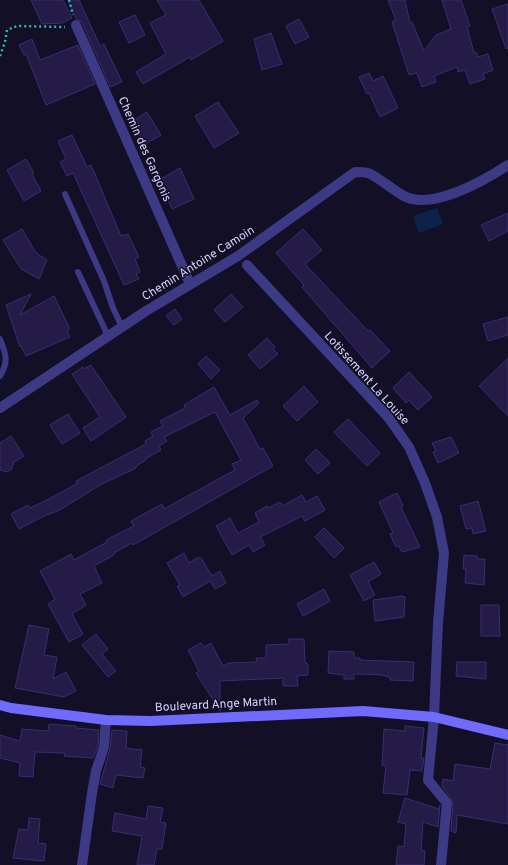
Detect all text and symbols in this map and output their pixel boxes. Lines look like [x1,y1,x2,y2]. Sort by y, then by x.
street label: Chemin des Gargonis [114,94,174,204]
street label: Chemin Antoine Camoin [139,223,258,305]
street label: Lotissement La Louise [320,329,412,429]
street label: Boulevard Ange Martin [155,694,278,716]

